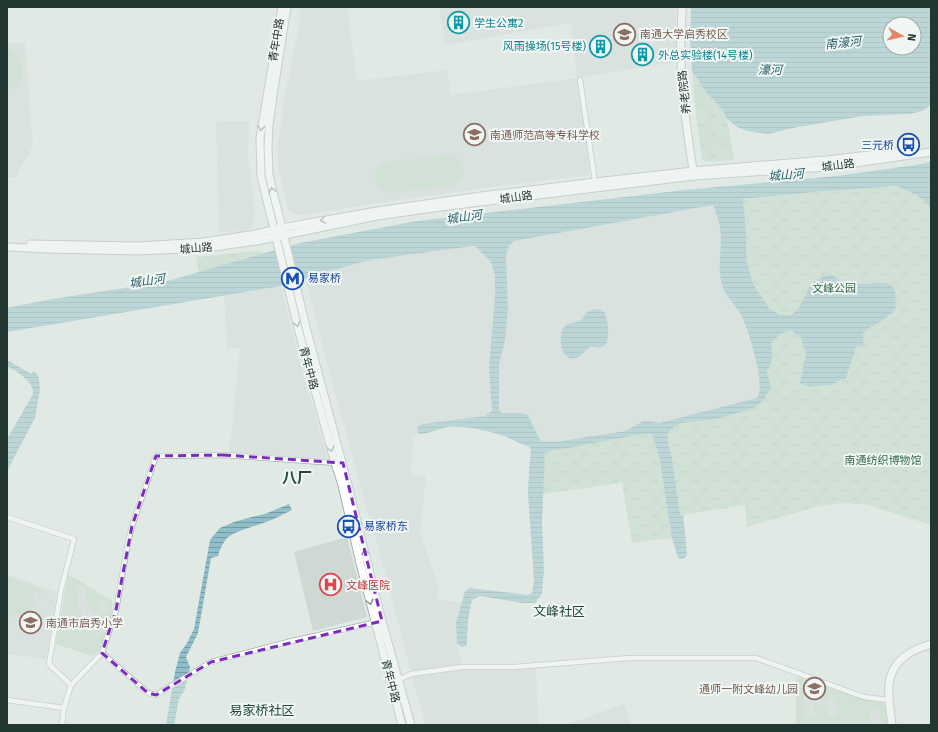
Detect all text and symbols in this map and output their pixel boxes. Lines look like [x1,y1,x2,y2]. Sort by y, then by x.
building icon: 学生公寓2 [446,10,472,36]
north arrow [882,16,922,56]
street label: 青年中路 [267,17,286,63]
place label: 学生公寓2 [474,17,523,30]
school or university icon: 南通大学启秀校区 [611,21,637,47]
place label: 南通大学启秀校区 [640,28,728,41]
building icon: 风雨操场(15号楼) [588,33,614,59]
text: N [904,33,918,42]
water label: 南濠河 [824,34,864,52]
place label: 风雨操场(15号楼) [503,40,586,53]
building icon: 外总实验楼(14号楼) [629,42,655,68]
place label: 外总实验楼(14号楼) [658,49,753,62]
water label: 濠河 [758,63,784,77]
street label: 养老院路 [676,69,693,115]
school or university icon: 南通师范高等专科学校 [461,122,487,148]
one-way arrow [258,125,266,131]
place label: 南通师范高等专科学校 [490,129,600,142]
bus stop icon: 三元桥 [896,132,922,158]
place label: 三元桥 [861,139,894,152]
street label: 城山路 [821,157,855,174]
water label: 城山河 [767,166,807,184]
one-way arrow [269,186,277,193]
street label: 城山路 [499,189,533,206]
water label: 城山河 [445,207,485,226]
one-way arrow [320,215,326,224]
street label: 城山路 [179,241,213,256]
metro station icon: 易家桥 [279,265,305,291]
water label: 城山河 [128,271,168,290]
place label: 易家桥 [308,272,341,285]
park label: 文峰公园 [812,282,856,295]
one-way arrow [292,320,301,327]
street label: 青年中路 [297,345,320,391]
one-way arrow [326,445,335,452]
park label: 南通纺织博物馆 [845,454,922,467]
district label: 八厂 [282,469,312,487]
bus stop icon: 易家桥东 [335,513,361,539]
place label: 易家桥东 [364,520,408,533]
one-way arrow [361,549,370,556]
hospital icon: 文峰医院 [317,572,343,598]
place label: 文峰医院 [346,579,390,592]
one-way arrow [365,598,374,605]
district label: 文峰社区 [533,604,585,619]
school or university icon: 南通市启秀小学 [17,610,43,636]
place label: 南通市启秀小学 [46,617,123,630]
street label: 青年中路 [379,658,402,704]
school or university icon: 通师一附文峰幼儿园 [801,676,827,702]
place label: 通师一附文峰幼儿园 [699,683,798,696]
district label: 易家桥社区 [229,703,295,718]

